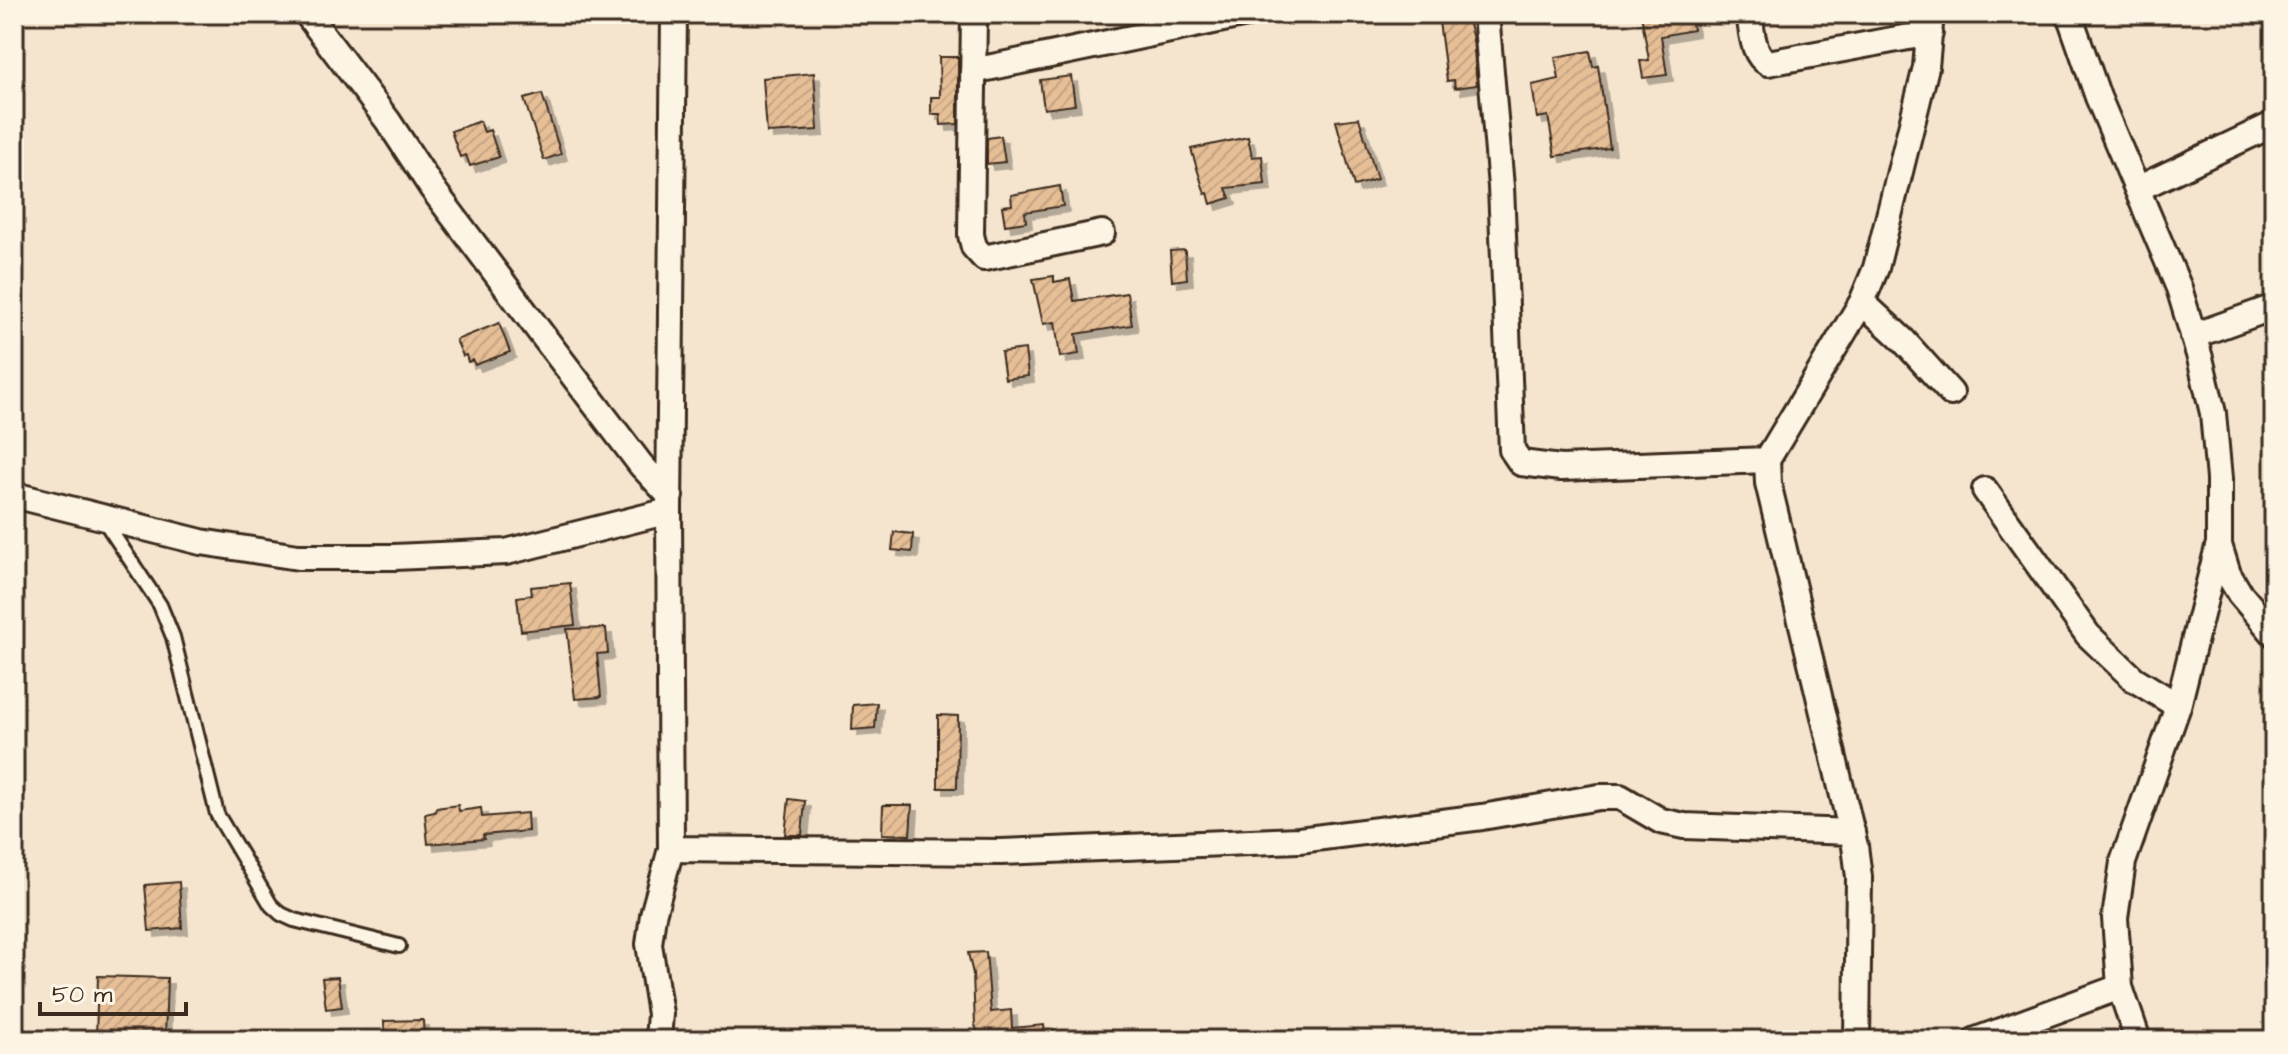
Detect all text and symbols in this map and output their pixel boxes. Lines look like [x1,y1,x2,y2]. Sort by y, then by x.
scale bar [40,966,186,1016]
text: 50 m [52,978,113,1012]

